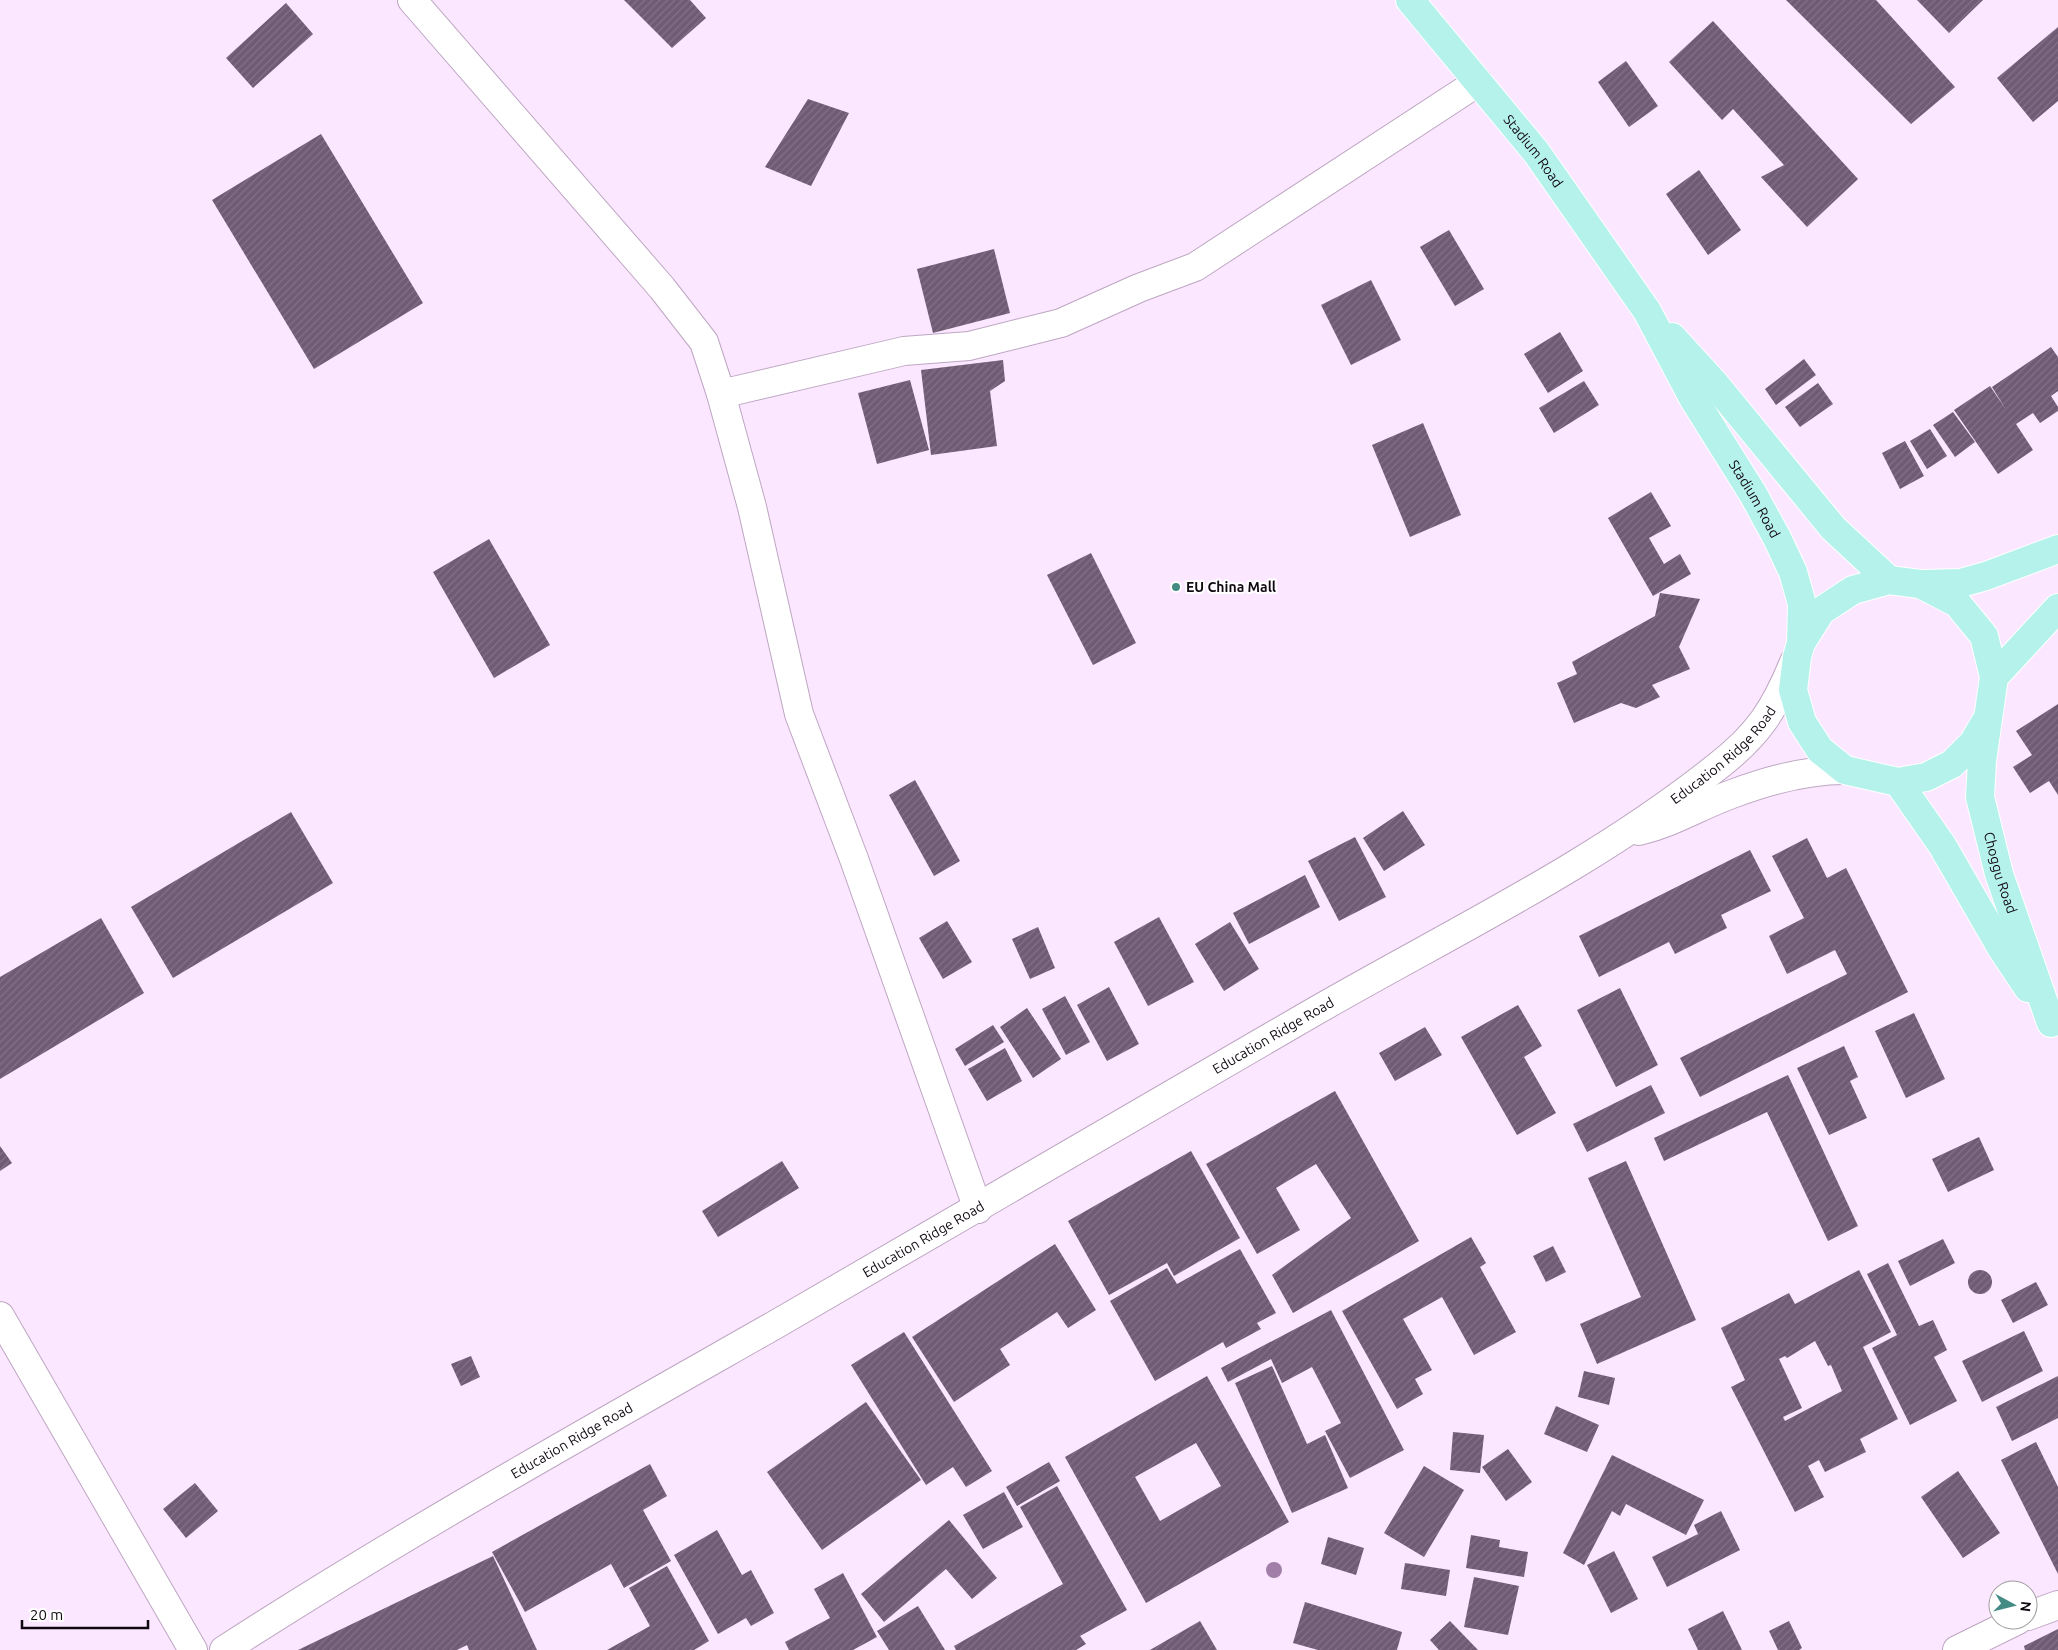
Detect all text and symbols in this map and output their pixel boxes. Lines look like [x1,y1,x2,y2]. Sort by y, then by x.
street label: Stadium Road [1500,111,1566,190]
street label: Stadium Road [1726,457,1783,541]
place label: EU China Mall [1186,579,1276,595]
marker: EU China Mall [1170,581,1182,593]
street label: Education Ridge Road [1667,703,1779,807]
street label: Choggu Road [1981,830,2020,916]
street label: Education Ridge Road [1210,994,1337,1077]
street label: Education Ridge Road [860,1198,987,1281]
street label: Education Ridge Road [508,1399,635,1482]
north arrow [1988,1580,2038,1630]
scale bar [22,1598,149,1630]
text: N [2017,1600,2034,1613]
text: 20 m [30,1606,63,1623]

